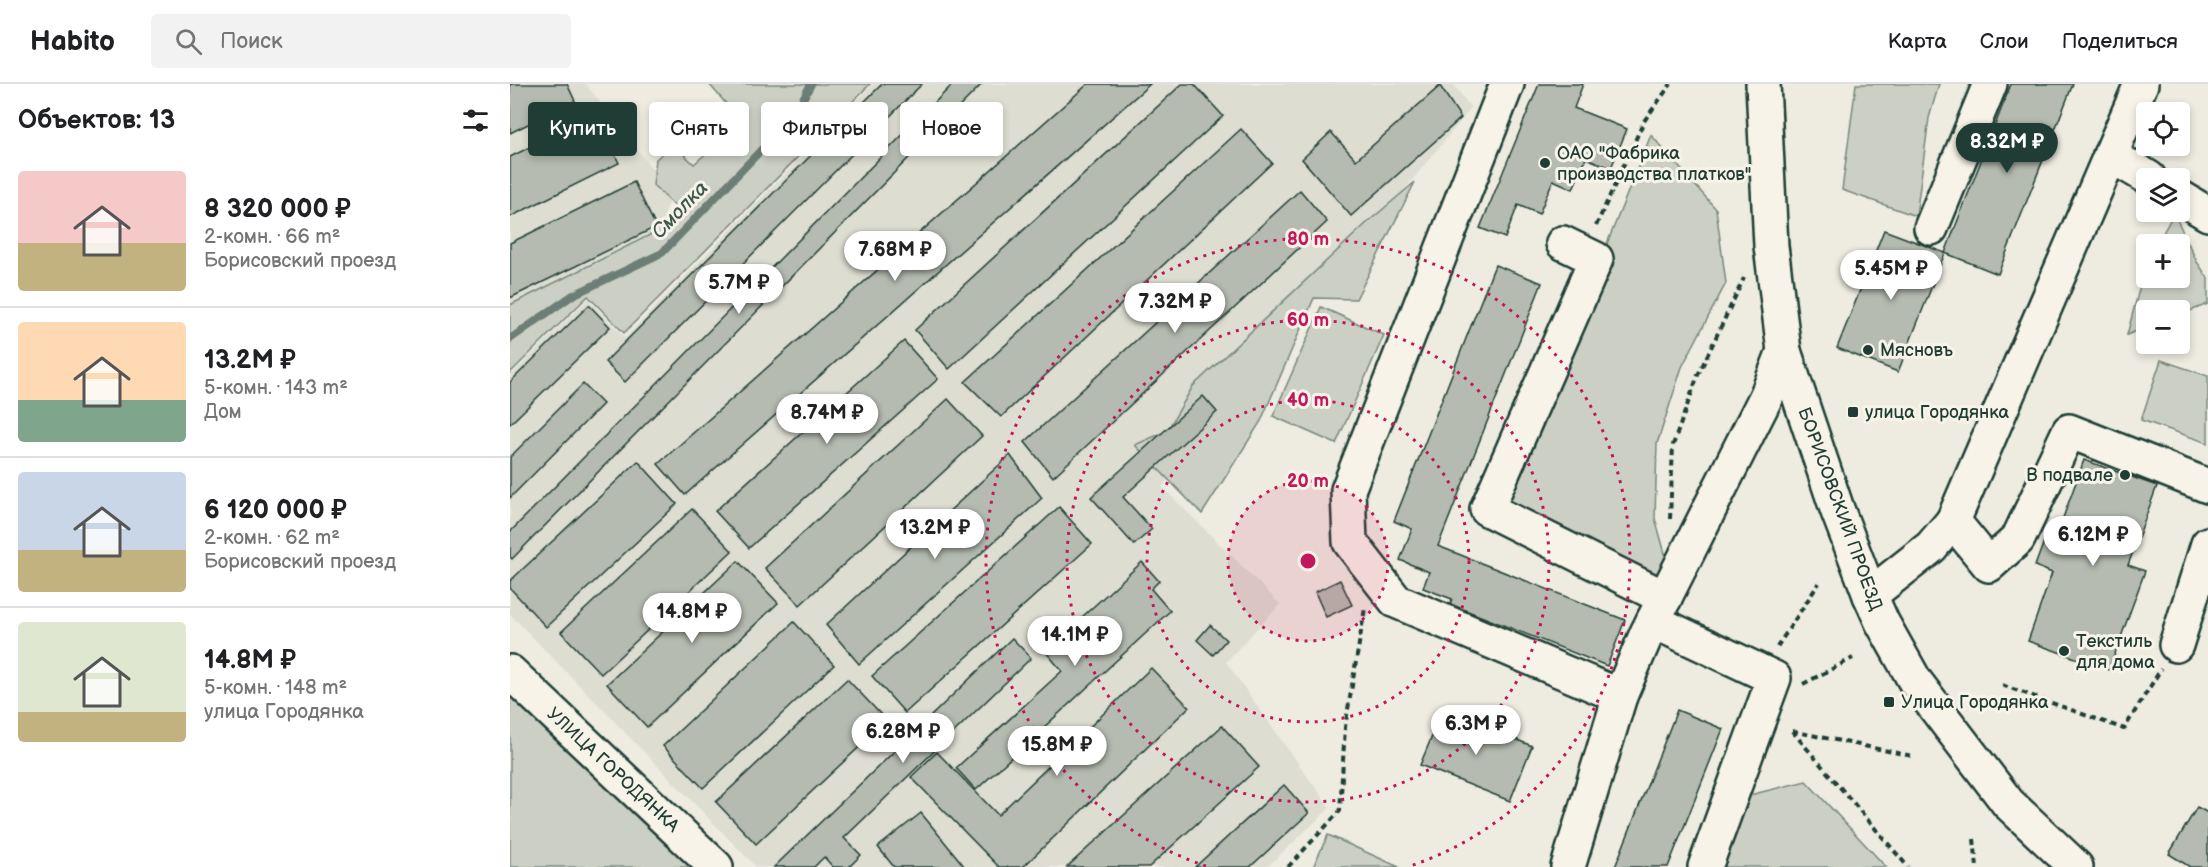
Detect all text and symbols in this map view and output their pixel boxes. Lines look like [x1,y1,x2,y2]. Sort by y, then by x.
search box [151,14,571,68]
text: Habito [30,25,115,58]
icon: search [172,25,205,58]
text: Поиск [220,28,283,55]
text: Карта [1888,29,1947,54]
text: Слои [1980,29,2029,54]
text: Поделиться [2062,29,2178,54]
chip: Купить [528,102,637,156]
chip: Снять [649,102,749,156]
chip: Фильтры [761,102,888,156]
chip: Новое [900,102,1003,156]
map controls [2136,102,2190,354]
button: locate [2136,102,2190,156]
icon: filters [459,104,492,137]
text: Объектов: 13 [18,105,175,136]
pin: 8.32M ₽ [1952,123,2062,174]
text: 8.32M ₽ [1970,130,2044,154]
place label: ОАО "Фабрика производства платков" [1557,143,1752,185]
marker: ОАО "Фабрика производства платков" [1538,156,1552,170]
button: layers [2136,168,2190,222]
water label: Смолка [647,176,713,244]
text: 8 320 000 ₽ [204,194,351,225]
icon: home [66,195,138,267]
text: 2-комн. · 66 m² [204,225,340,249]
text: 80 m [1287,229,1329,250]
pin: 7.68M ₽ [840,231,950,282]
button: + [2136,234,2190,288]
text: 7.68M ₽ [858,238,932,262]
text: Борисовский проезд [204,249,396,273]
pin: 5.45M ₽ [1836,250,1946,301]
text: 5.45M ₽ [1854,257,1928,281]
pin: 5.7M ₽ [690,264,788,315]
text: 5.7M ₽ [708,271,770,295]
pin: 7.32M ₽ [1120,283,1230,334]
text: 7.32M ₽ [1138,290,1212,314]
button: − [2136,300,2190,354]
text: 60 m [1287,310,1329,331]
place label: Мясновъ [1880,340,1953,361]
marker: Мясновъ [1861,343,1875,357]
text: 13.2M ₽ [204,345,296,376]
icon: home [66,346,138,418]
text: 5-комн. · 143 m² [204,376,348,400]
text: 40 m [1287,390,1329,411]
pin: 8.74M ₽ [772,394,882,445]
text: Дом [204,400,242,424]
text: 8.74M ₽ [790,401,864,425]
place label: улица Городянка [1865,402,2009,423]
street label: БОРИСОВСКИЙ ПРОЕЗД [1793,405,1887,614]
marker: улица Городянка [1846,405,1860,419]
place label: В подвале [2026,465,2113,486]
marker: В подвале [2118,468,2132,482]
text: 20 m [1287,471,1329,492]
text: 6 120 000 ₽ [204,495,347,526]
icon: home [66,496,138,568]
pin: 13.2M ₽ [880,509,990,560]
text: 13.2M ₽ [900,516,970,540]
pin: 6.12M ₽ [2038,516,2148,567]
text: 6.12M ₽ [2057,523,2129,547]
text: 2-комн. · 62 m² [204,526,340,550]
text: Борисовский проезд [204,550,396,574]
centre of rings [1298,551,1318,571]
pin: 14.8M ₽ [637,593,747,644]
text: 14.8M ₽ [657,600,727,624]
pin: 14.1M ₽ [1020,616,1130,667]
text: 14.1M ₽ [1041,623,1109,647]
place label: Текстиль для дома [2076,631,2155,673]
marker: Текстиль для дома [2057,644,2071,658]
text: 14.8M ₽ [204,645,296,676]
icon: home [66,646,138,718]
text: 5-комн. · 148 m² [204,676,347,700]
place label: Улица Городянка [1901,692,2049,713]
marker: Улица Городянка [1882,695,1896,709]
text: улица Городянка [204,700,364,724]
street label: УЛИЦА ГОРОДЯНКА [543,703,683,837]
pin: 6.3M ₽ [1427,705,1525,756]
text: 6.3M ₽ [1445,712,1507,736]
pin: 6.28M ₽ [848,713,958,764]
text: 6.28M ₽ [866,720,940,744]
pin: 15.8M ₽ [1002,726,1112,777]
text: 15.8M ₽ [1022,733,1092,757]

